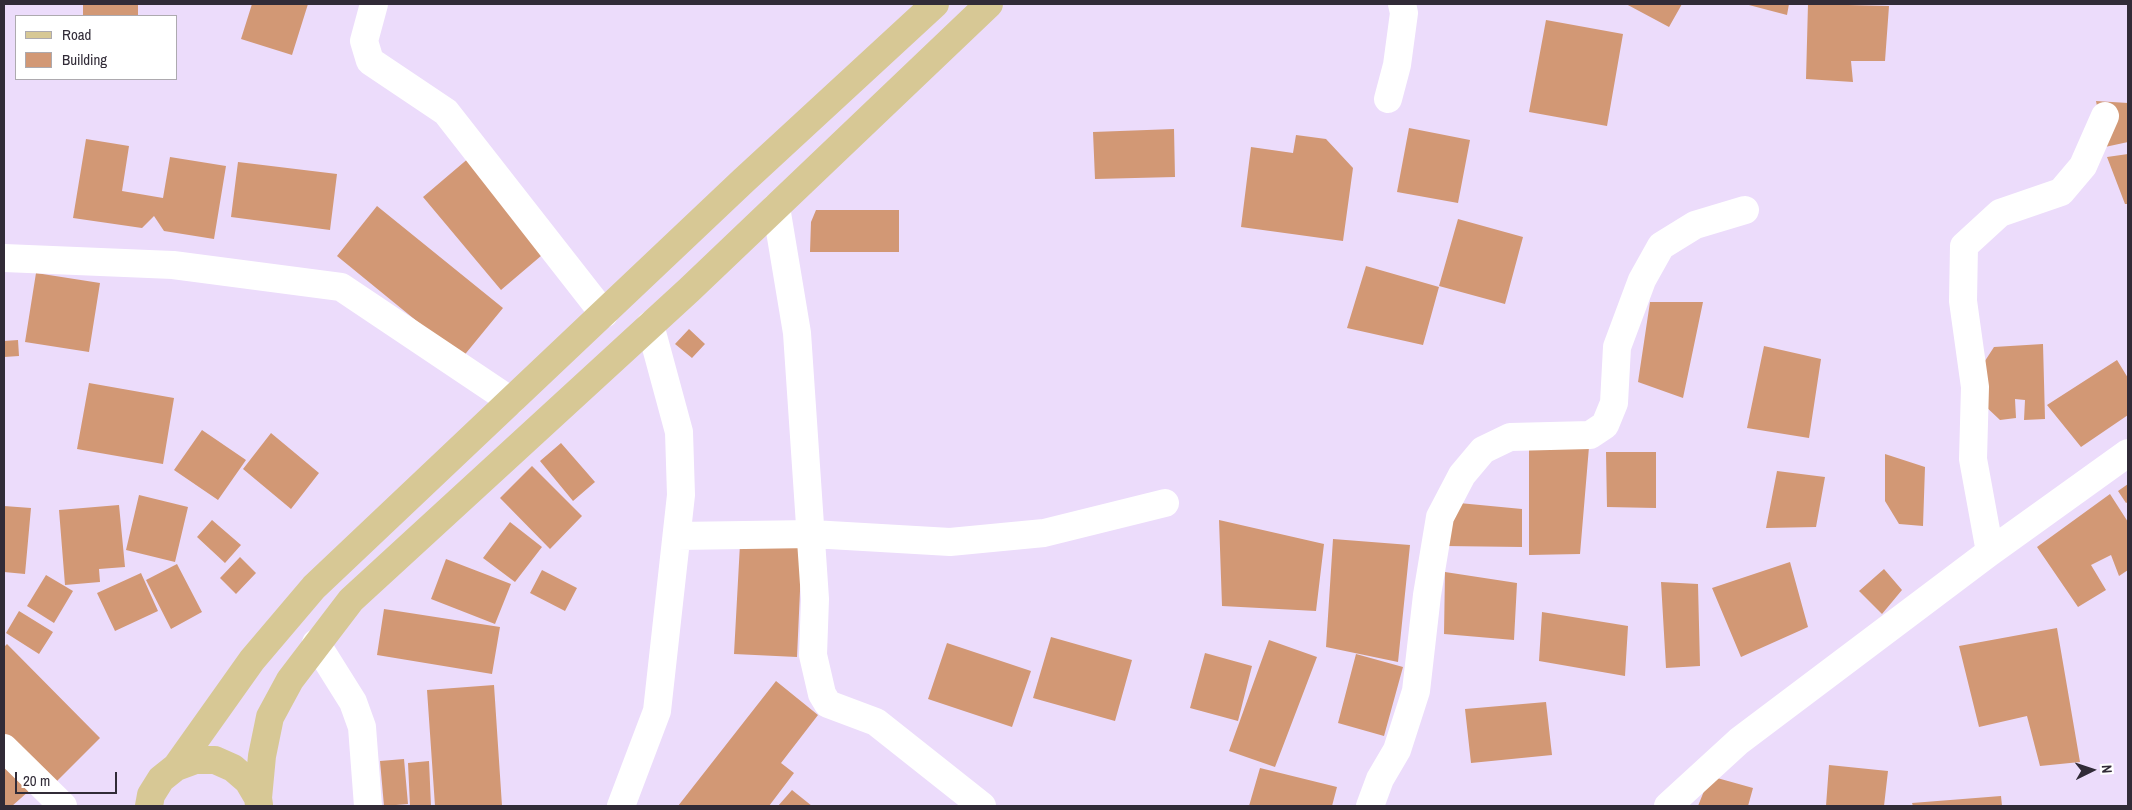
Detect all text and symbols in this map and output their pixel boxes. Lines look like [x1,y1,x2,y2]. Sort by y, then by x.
legend [15,15,178,80]
text: Road [62,24,91,45]
text: Building [62,49,107,70]
north arrow [2067,745,2117,795]
scale bar [18,762,120,794]
text: N [2098,764,2116,774]
text: 20 m [23,770,50,791]

